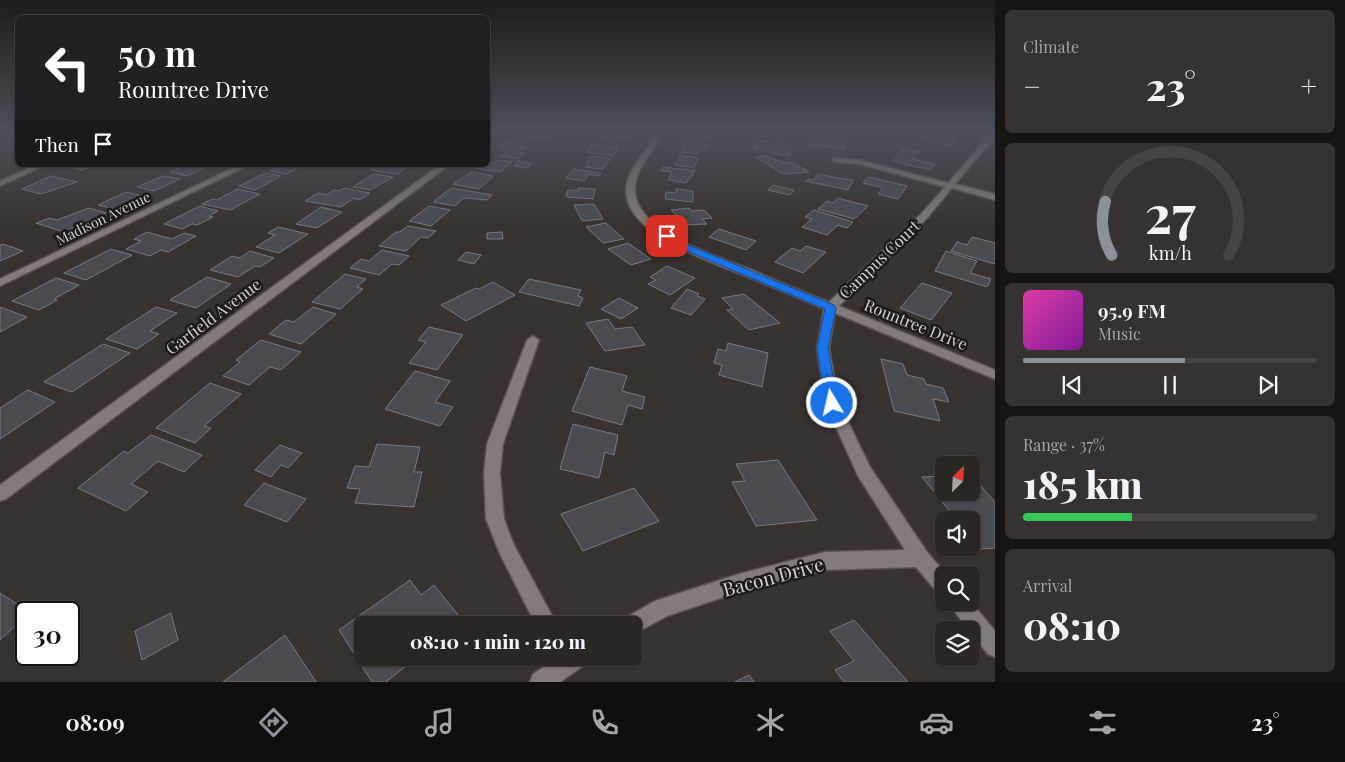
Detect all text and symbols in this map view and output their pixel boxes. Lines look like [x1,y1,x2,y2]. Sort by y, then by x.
text: 50 m [118,29,196,76]
icon: left [35,35,100,100]
text: Climate [1023,36,1079,57]
text: 23° [1146,60,1196,111]
text: − [1023,67,1041,104]
text: + [1301,67,1317,104]
text: Rountree Drive [118,74,269,104]
icon: arrive [89,130,117,158]
text: Then [35,131,79,157]
text: 27 [1145,178,1196,247]
street label: Madison Avenue [53,187,153,249]
pin [646,215,688,257]
street label: Campus Court [834,215,924,303]
icon: arrive [653,222,681,250]
text: km/h [1149,241,1192,264]
street label: Garfield Avenue [161,273,265,359]
street label: Rountree Drive [861,294,971,354]
text: 95.9 FM [1098,297,1166,323]
text: Music [1098,323,1141,344]
icon: previous [1058,371,1086,399]
icon: pause [1156,371,1184,399]
icon: next [1254,371,1282,399]
position arrow [805,376,857,428]
text: Range · 37% [1023,434,1105,455]
north arrow [935,456,980,501]
map controls [935,456,980,666]
text: 185 km [1023,458,1143,509]
button: sound [935,511,980,556]
street label: Bacon Drive [720,550,826,602]
button: search [935,566,980,611]
text: Arrival [1023,575,1072,596]
text: 08:10 [1023,599,1121,650]
speed limit sign: 30 [15,601,80,666]
button: layers [935,621,980,666]
text: 08:10 · 1 min · 120 m [410,628,586,654]
icon: directions [256,705,291,740]
icon: music [422,705,457,740]
icon: phone [587,705,622,740]
icon: climate [753,705,788,740]
icon: car [919,705,954,740]
icon: filters [1085,705,1120,740]
text: 08:09 [65,707,125,737]
text: 23° [1251,707,1280,737]

